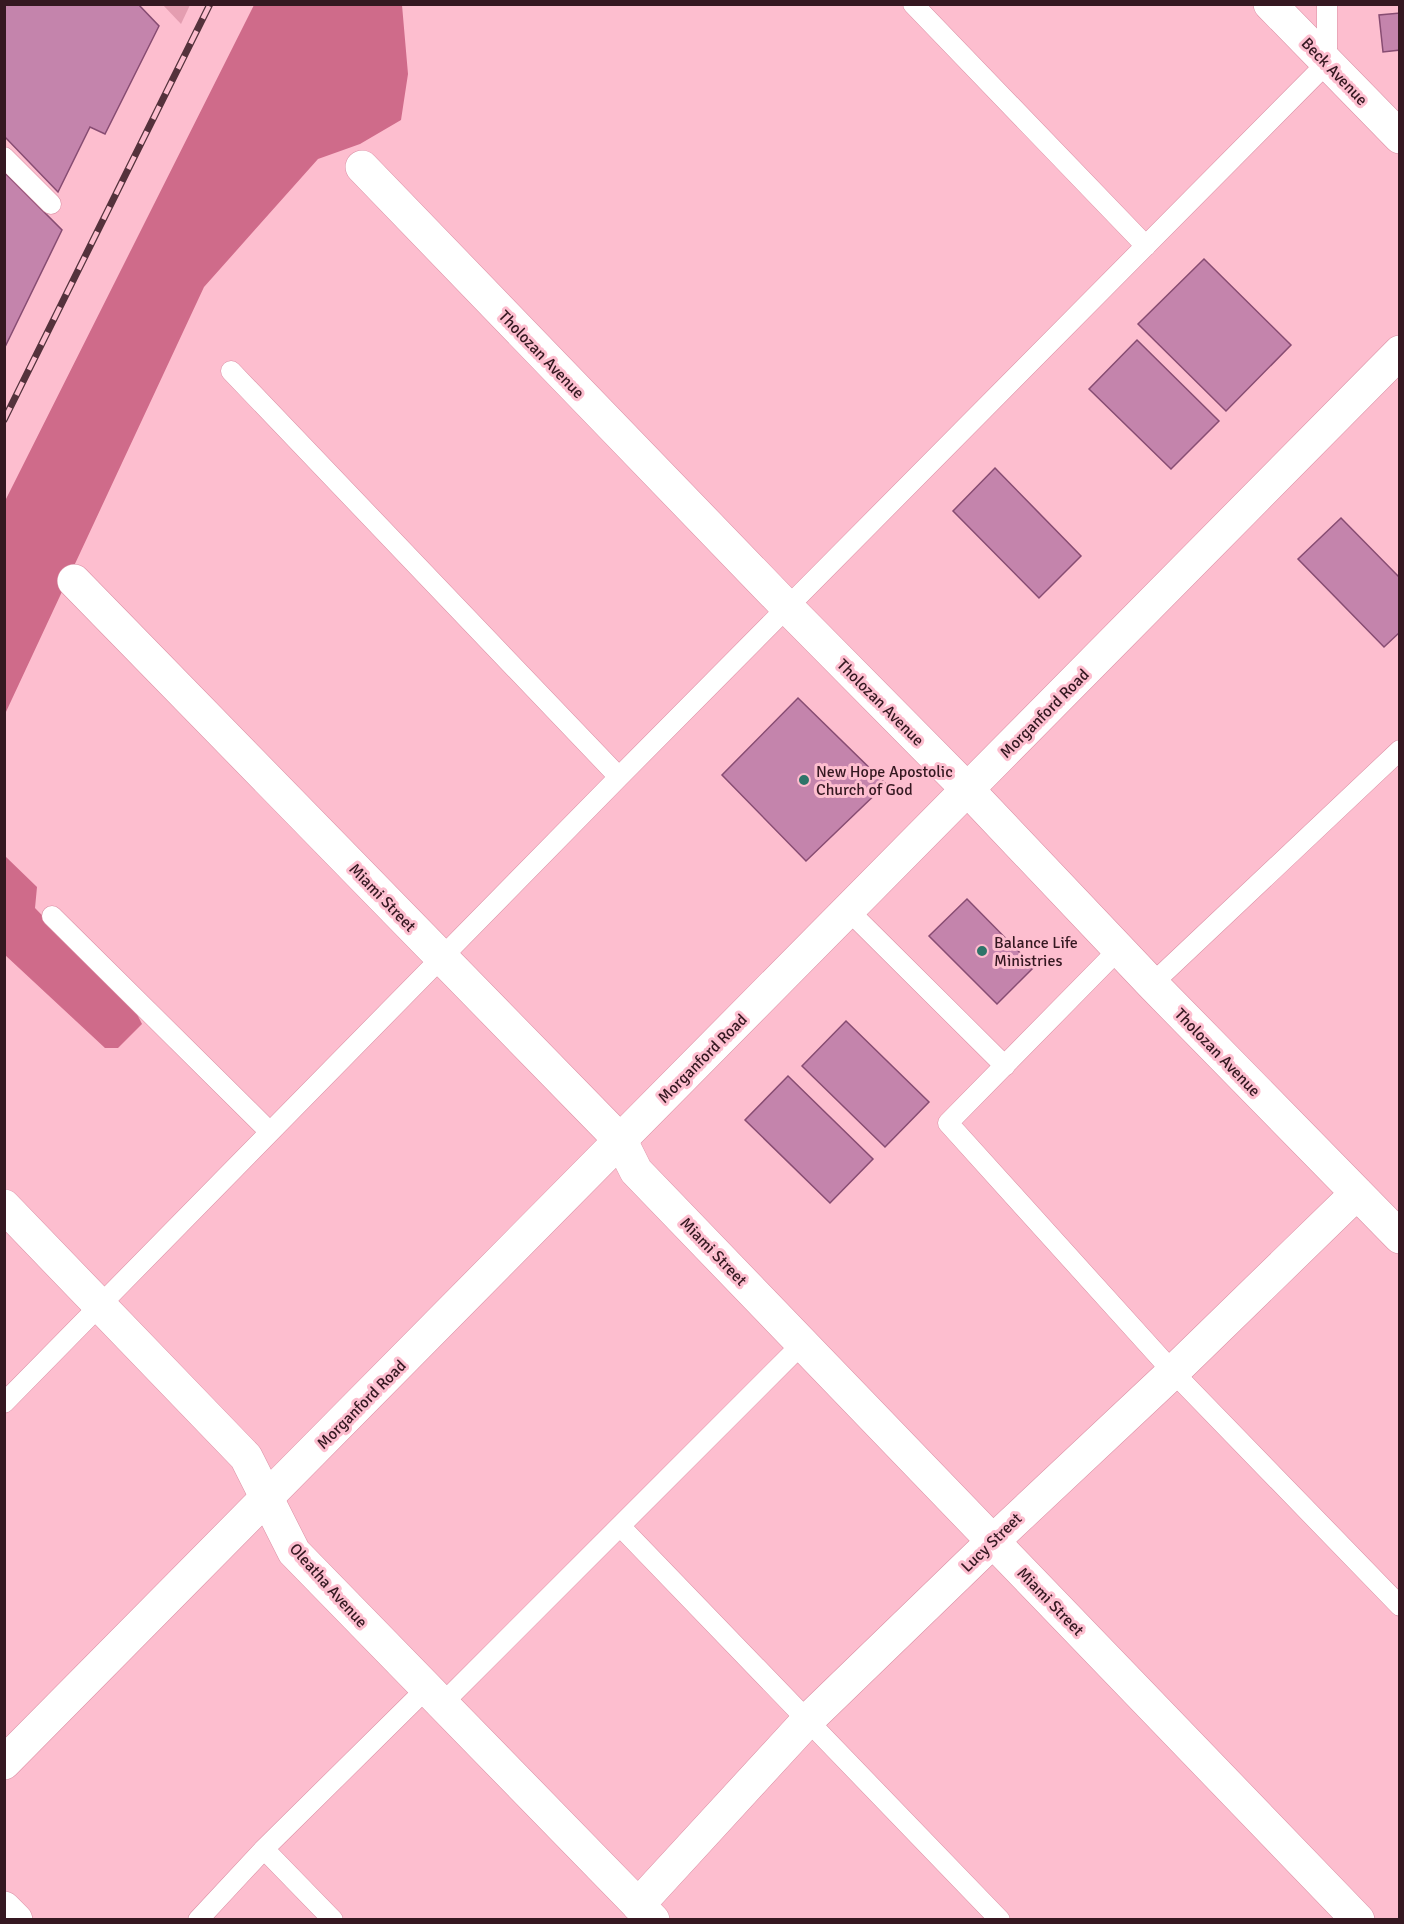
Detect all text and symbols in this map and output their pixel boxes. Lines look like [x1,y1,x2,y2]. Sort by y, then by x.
street label: Beck Avenue [1297,34,1372,110]
street label: Tholozan Avenue [494,306,588,403]
street label: Tholozan Avenue [833,655,928,750]
street label: Morganford Road [996,665,1093,762]
place label: New Hope Apostolic Church of God [816,762,953,800]
marker: New Hope Apostolic Church of God [797,773,811,787]
street label: Miami Street [345,859,420,936]
place label: Balance Life Ministries [994,933,1078,971]
marker: Balance Life Ministries [975,944,989,958]
street label: Tholozan Avenue [1170,1004,1264,1101]
street label: Morganford Road [654,1010,751,1107]
street label: Miami Street [676,1213,751,1290]
street label: Morganford Road [313,1356,410,1453]
street label: Lucy Street [957,1509,1027,1577]
street label: Oleatha Avenue [285,1539,371,1632]
street label: Miami Street [1013,1563,1088,1640]

